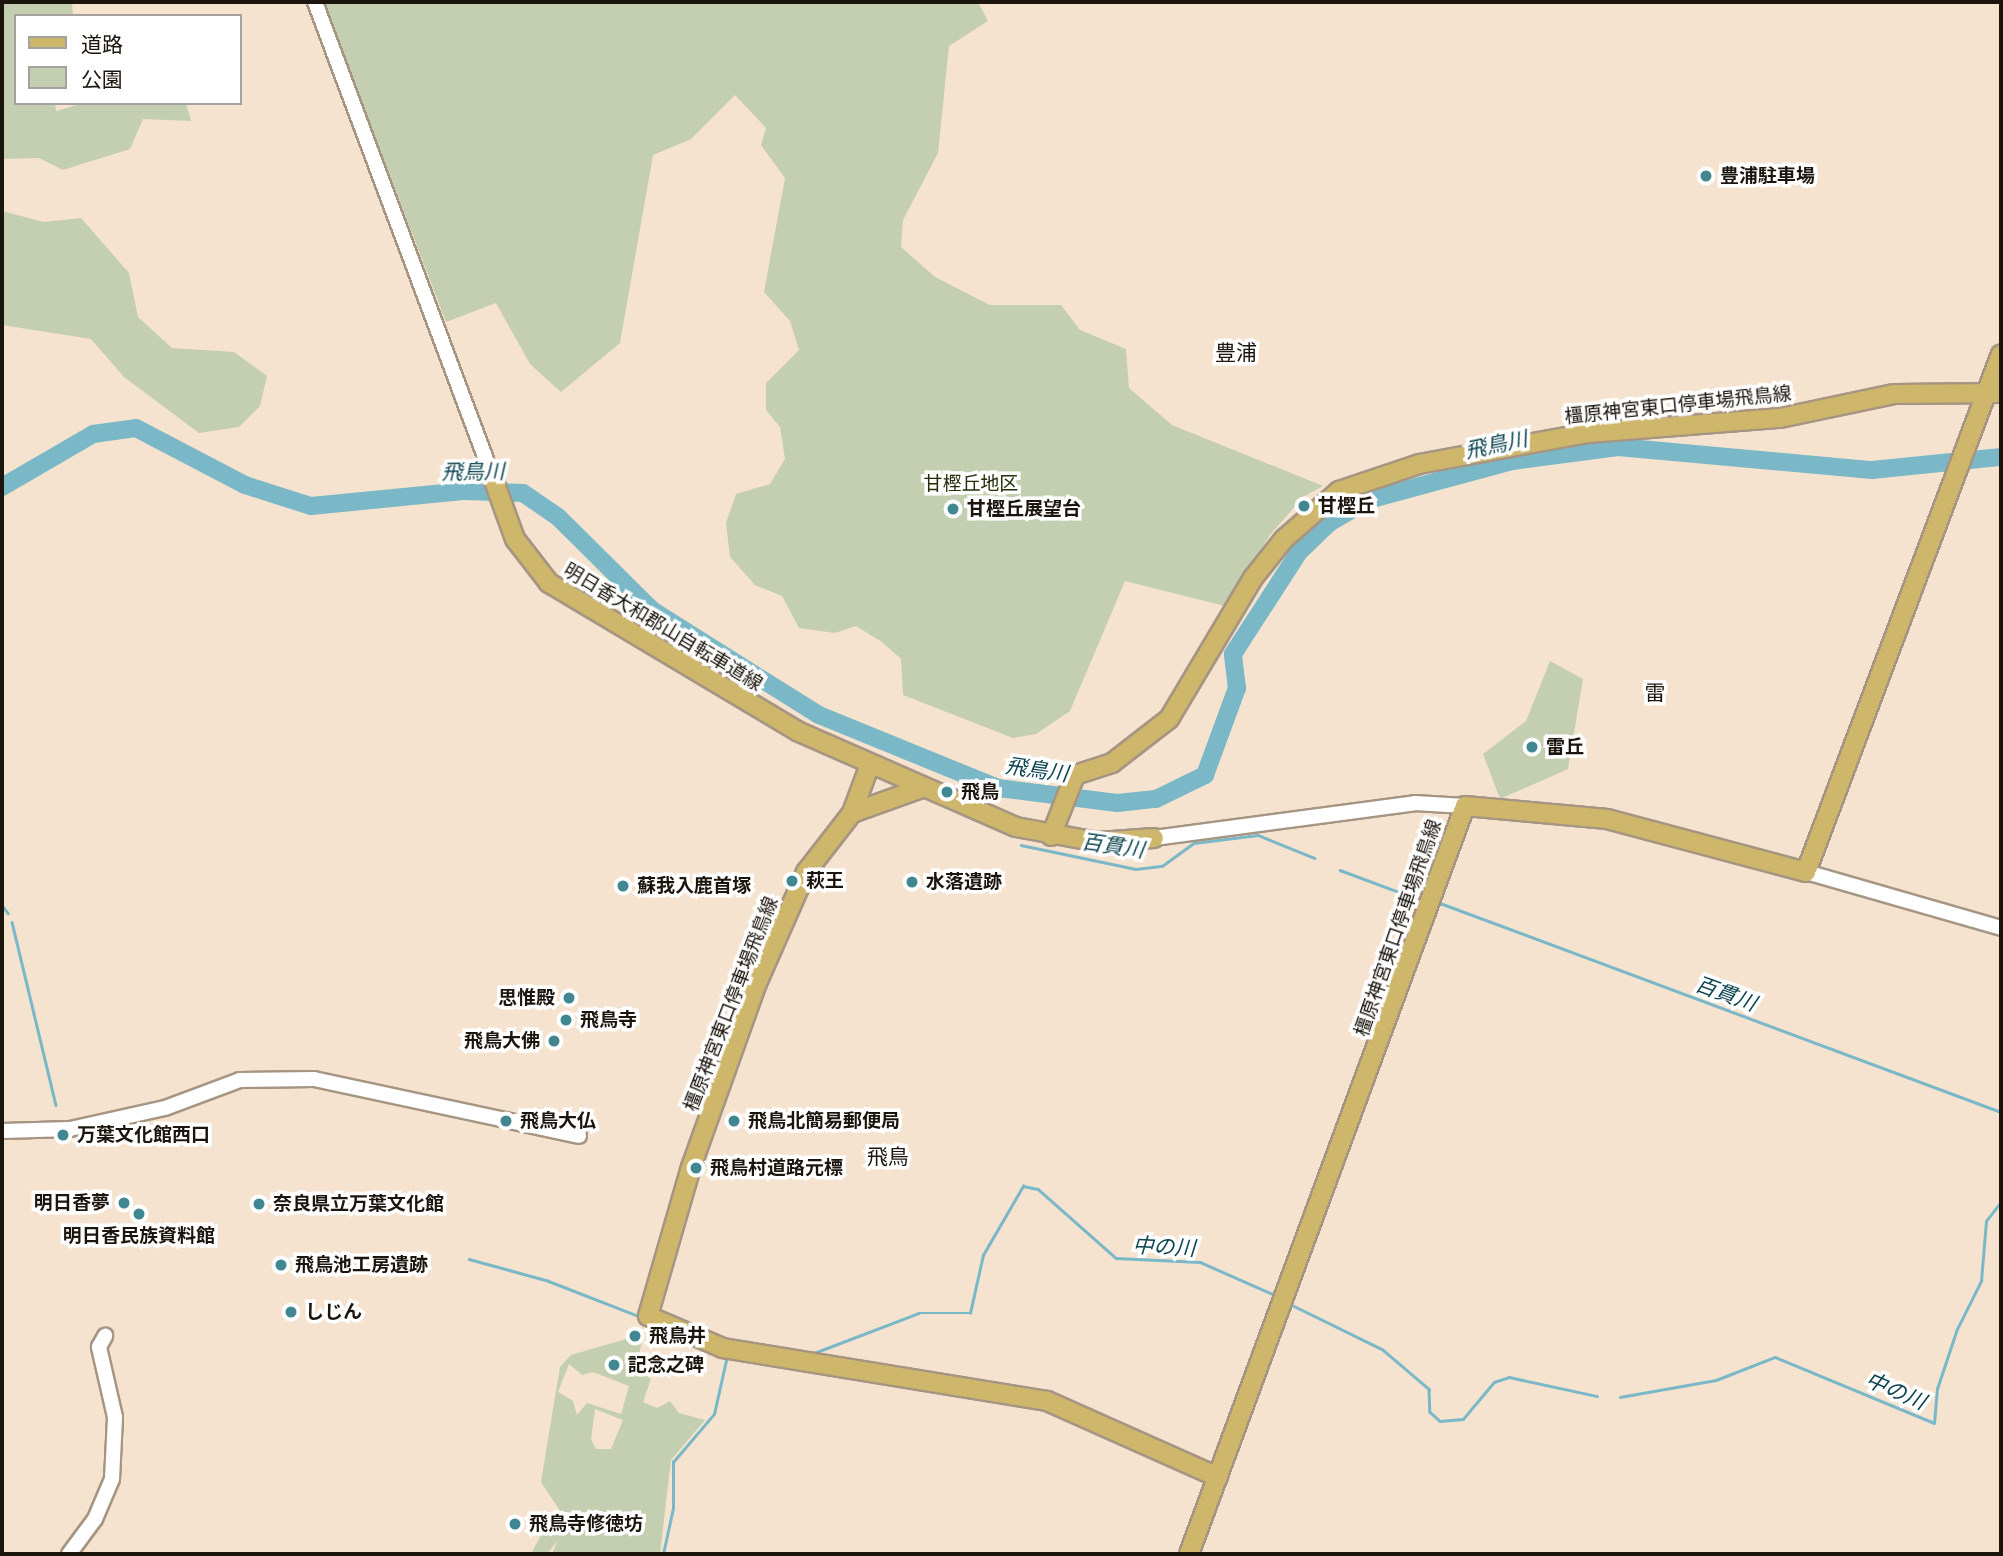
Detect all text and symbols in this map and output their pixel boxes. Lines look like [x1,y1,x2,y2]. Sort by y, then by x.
legend [14,14,242,105]
text: 道路 [81,32,123,56]
text: 公園 [81,67,123,91]
place label: 豊浦駐車場 [1720,165,1815,187]
marker: 豊浦駐車場 [1698,168,1714,184]
district label: 豊浦 [1215,339,1257,365]
street label: 橿原神宮東口停車場飛鳥線 [1563,382,1793,428]
water label: 飛鳥川 [1463,425,1529,463]
water label: 飛鳥川 [441,458,505,484]
park label: 甘樫丘地区 [924,473,1018,495]
place label: 甘樫丘 [1318,495,1375,517]
place label: 甘樫丘展望台 [967,498,1081,520]
marker: 甘樫丘 [1296,498,1312,514]
marker: 甘樫丘展望台 [945,501,961,517]
street label: 明日香大和郡山自転車道線 [559,559,767,695]
district label: 雷 [1645,679,1665,705]
place label: 雷丘 [1546,736,1584,758]
marker: 雷丘 [1524,739,1540,755]
water label: 飛鳥川 [1004,752,1070,786]
place label: 飛鳥 [961,781,999,803]
marker: 飛鳥 [939,784,955,800]
street label: 橿原神宮東口停車場飛鳥線 [1350,816,1446,1040]
water label: 百貫川 [1080,828,1146,862]
place label: 萩王 [806,870,844,892]
place label: 水落遺跡 [926,871,1002,893]
marker: 萩王 [784,873,800,889]
marker: 水落遺跡 [904,874,920,890]
place label: 蘇我入鹿首塚 [637,875,751,897]
marker: 蘇我入鹿首塚 [615,878,631,894]
street label: 橿原神宮東口停車場飛鳥線 [680,893,782,1115]
water label: 百貫川 [1692,970,1760,1016]
place label: 思惟殿 [498,987,555,1009]
marker: 思惟殿 [561,990,577,1006]
place label: 飛鳥寺 [580,1009,637,1031]
marker: 飛鳥寺 [558,1012,574,1028]
place label: 飛鳥大佛 [464,1030,540,1052]
marker: 飛鳥大佛 [546,1033,562,1049]
place label: 飛鳥大仏 [520,1110,596,1132]
place label: 飛鳥北簡易郵便局 [748,1110,900,1132]
marker: 飛鳥大仏 [498,1113,514,1129]
marker: 飛鳥北簡易郵便局 [726,1113,742,1129]
place label: 万葉文化館西口 [77,1124,210,1146]
marker: 万葉文化館西口 [55,1127,71,1143]
district label: 飛鳥 [867,1143,909,1169]
place label: 飛鳥村道路元標 [710,1157,843,1179]
marker: 飛鳥村道路元標 [688,1160,704,1176]
place label: 明日香夢 [34,1192,110,1214]
place label: 奈良県立万葉文化館 [273,1193,444,1215]
marker: 明日香夢 [116,1195,132,1211]
marker: 奈良県立万葉文化館 [251,1196,267,1212]
marker: 明日香民族資料館 [131,1206,147,1222]
place label: 明日香民族資料館 [63,1225,215,1247]
water label: 中の川 [1132,1232,1196,1260]
place label: 飛鳥池工房遺跡 [295,1254,428,1276]
marker: 飛鳥池工房遺跡 [273,1257,289,1273]
place label: しじん [305,1301,362,1323]
marker: しじん [283,1304,299,1320]
place label: 飛鳥井 [649,1325,706,1347]
marker: 飛鳥井 [627,1328,643,1344]
place label: 記念之碑 [628,1354,704,1376]
marker: 記念之碑 [606,1357,622,1373]
water label: 中の川 [1862,1366,1930,1414]
place label: 飛鳥寺修徳坊 [529,1513,643,1535]
marker: 飛鳥寺修徳坊 [507,1516,523,1532]

